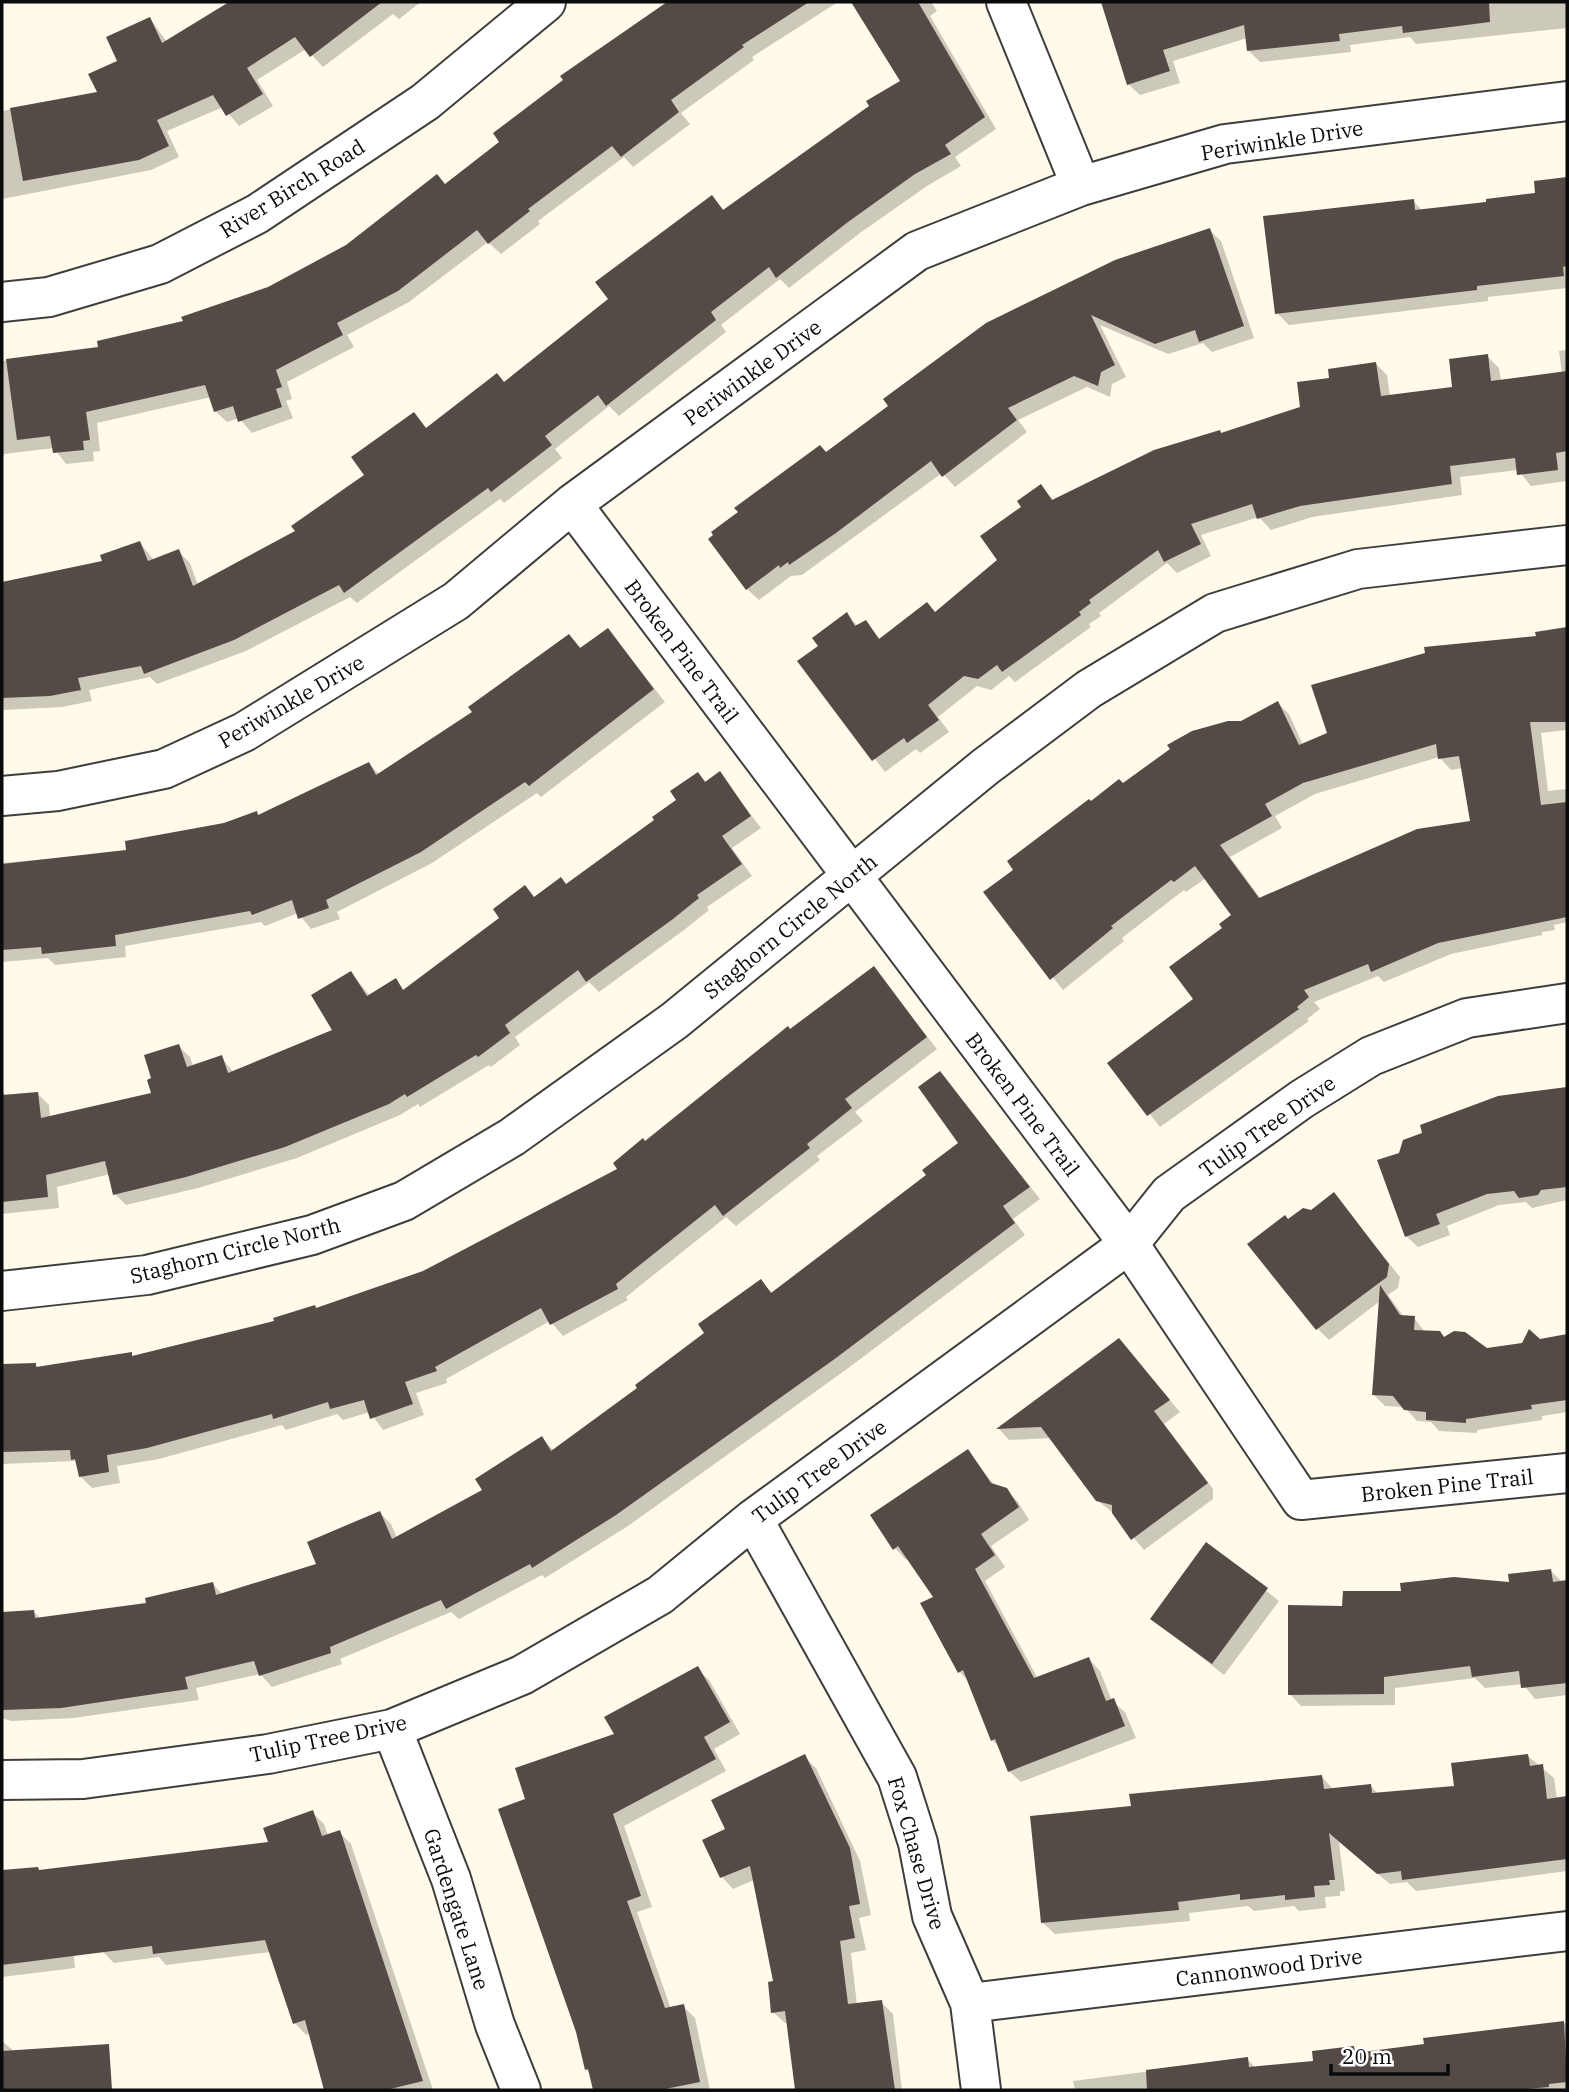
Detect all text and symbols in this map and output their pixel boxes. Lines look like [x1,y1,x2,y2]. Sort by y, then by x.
street label: Periwinkle Drive [1199,113,1365,167]
street label: River Birch Road [214,132,370,244]
street label: Periwinkle Drive [677,312,827,432]
street label: Broken Pine Trail [619,573,745,729]
street label: Periwinkle Drive [213,648,369,754]
street label: Staghorn Circle North [697,847,883,1005]
street label: Broken Pine Trail [960,1026,1086,1182]
street label: Tulip Tree Drive [1193,1069,1341,1183]
street label: Staghorn Circle North [127,1210,343,1290]
street label: Tulip Tree Drive [746,1413,892,1529]
street label: Broken Pine Trail [1359,1462,1535,1508]
street label: Tulip Tree Drive [247,1708,409,1768]
street label: Fox Chase Drive [882,1773,952,1933]
street label: Gardengate Lane [418,1825,496,1993]
street label: Cannonwood Drive [1174,1942,1364,1992]
scale bar [1331,2032,1448,2076]
text: 20 m [1342,2042,1392,2070]

